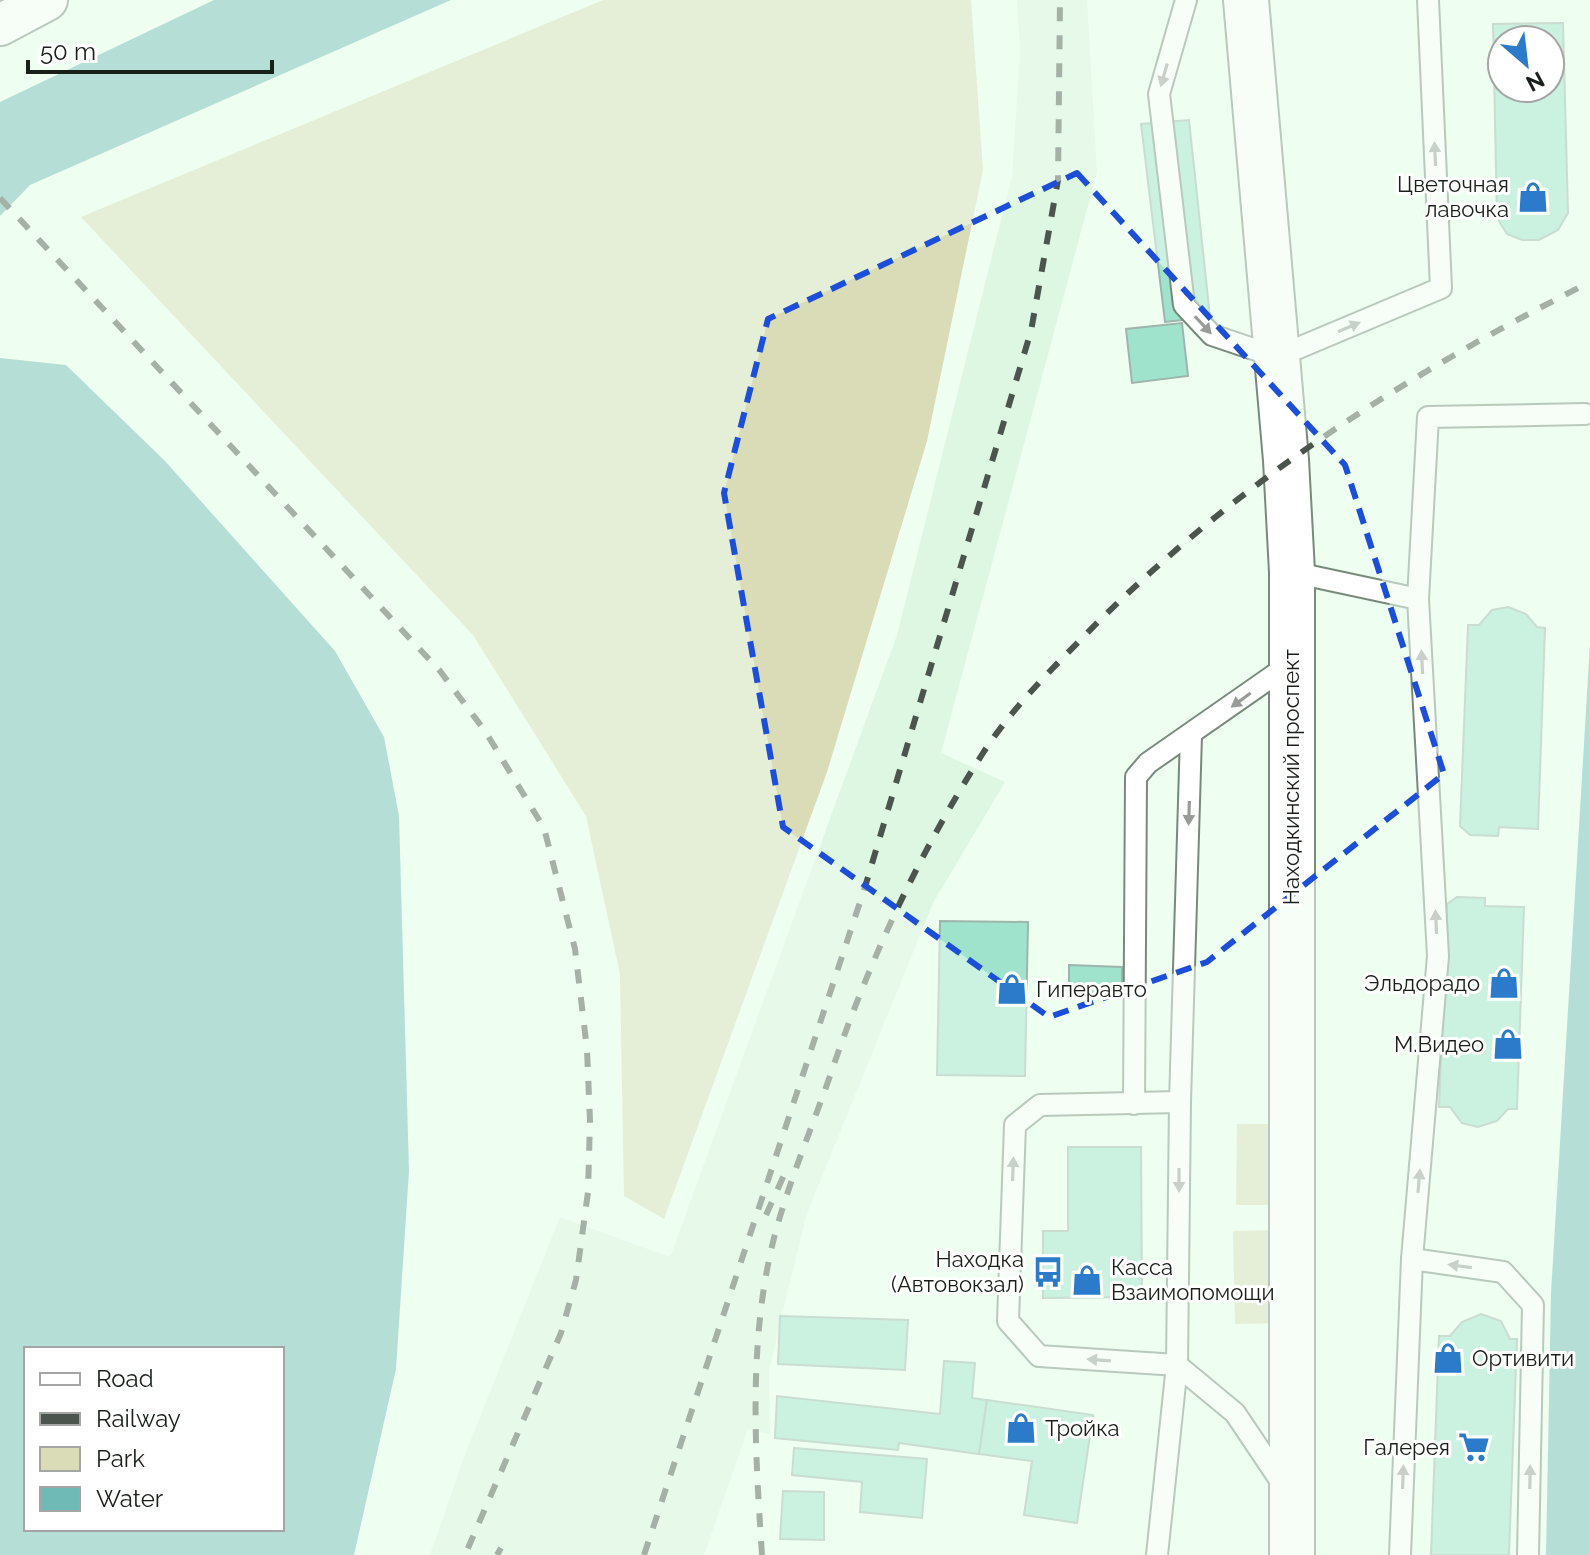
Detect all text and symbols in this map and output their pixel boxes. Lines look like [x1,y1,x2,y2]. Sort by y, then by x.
scale bar [28,24,272,74]
north arrow [1486,24,1566,104]
text: 50 m [40,37,96,66]
one-way arrow [1158,62,1170,87]
text: N [1522,66,1549,97]
one-way arrow [1428,141,1441,166]
place label: Цветочная лавочка [1397,171,1509,222]
shop icon: Цветочная лавочка [1516,180,1550,214]
one-way arrow [1194,315,1211,335]
one-way arrow [1337,320,1361,333]
street label: Находкинский проспект [1278,648,1304,905]
one-way arrow [1415,649,1428,674]
one-way arrow [1230,691,1251,707]
one-way arrow [1182,801,1195,826]
one-way arrow [1429,909,1442,934]
shop icon: Эльдорадо [1487,966,1521,1000]
place label: Эльдорадо [1364,970,1480,996]
shop icon: Гиперавто [995,972,1029,1006]
place label: Гиперавто [1036,976,1147,1002]
shop icon: М.Видео [1491,1027,1525,1061]
place label: М.Видео [1394,1031,1484,1057]
one-way arrow [1007,1156,1020,1181]
one-way arrow [1173,1168,1185,1193]
one-way arrow [1412,1168,1425,1193]
place label: Находка (Автовокзал) [891,1246,1024,1297]
place label: Касса Взаимопомощи [1111,1254,1275,1305]
bus stop icon: Находка (Автовокзал) [1031,1255,1065,1289]
one-way arrow [1447,1259,1472,1272]
shop icon: Касса Взаимопомощи [1070,1263,1104,1297]
shop icon: Ортивити [1431,1341,1465,1375]
place label: Ортивити [1472,1345,1574,1371]
legend [24,1347,284,1531]
one-way arrow [1086,1353,1111,1366]
text: Road [96,1364,154,1393]
text: Railway [96,1404,181,1433]
shop icon: Тройка [1004,1411,1038,1445]
place label: Тройка [1045,1415,1120,1441]
supermarket icon: Галерея [1457,1430,1491,1464]
place label: Галерея [1363,1434,1450,1460]
text: Park [96,1444,145,1473]
one-way arrow [1397,1464,1410,1489]
one-way arrow [1523,1464,1536,1489]
text: Water [96,1484,164,1513]

